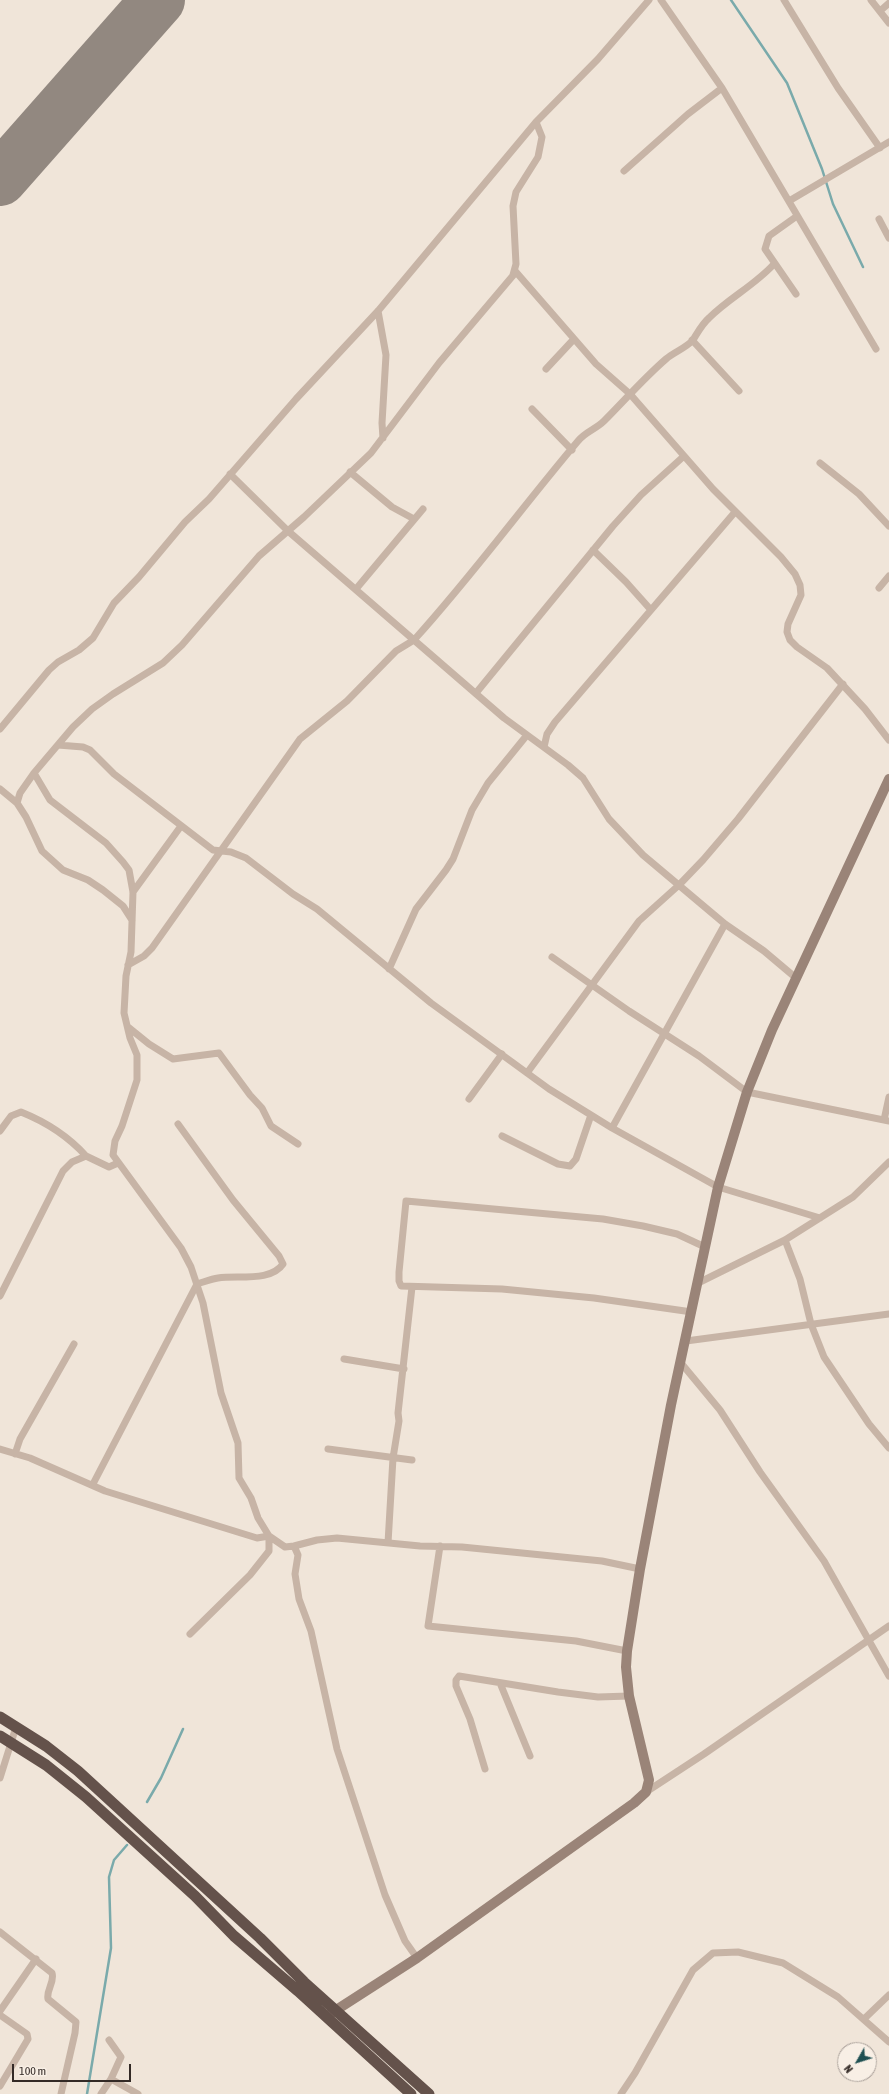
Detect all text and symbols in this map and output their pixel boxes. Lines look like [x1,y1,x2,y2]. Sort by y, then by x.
north arrow [837,2042,877,2082]
scale bar [14,2056,133,2082]
text: N [842,2063,855,2075]
text: 100 m [19,2064,46,2078]

